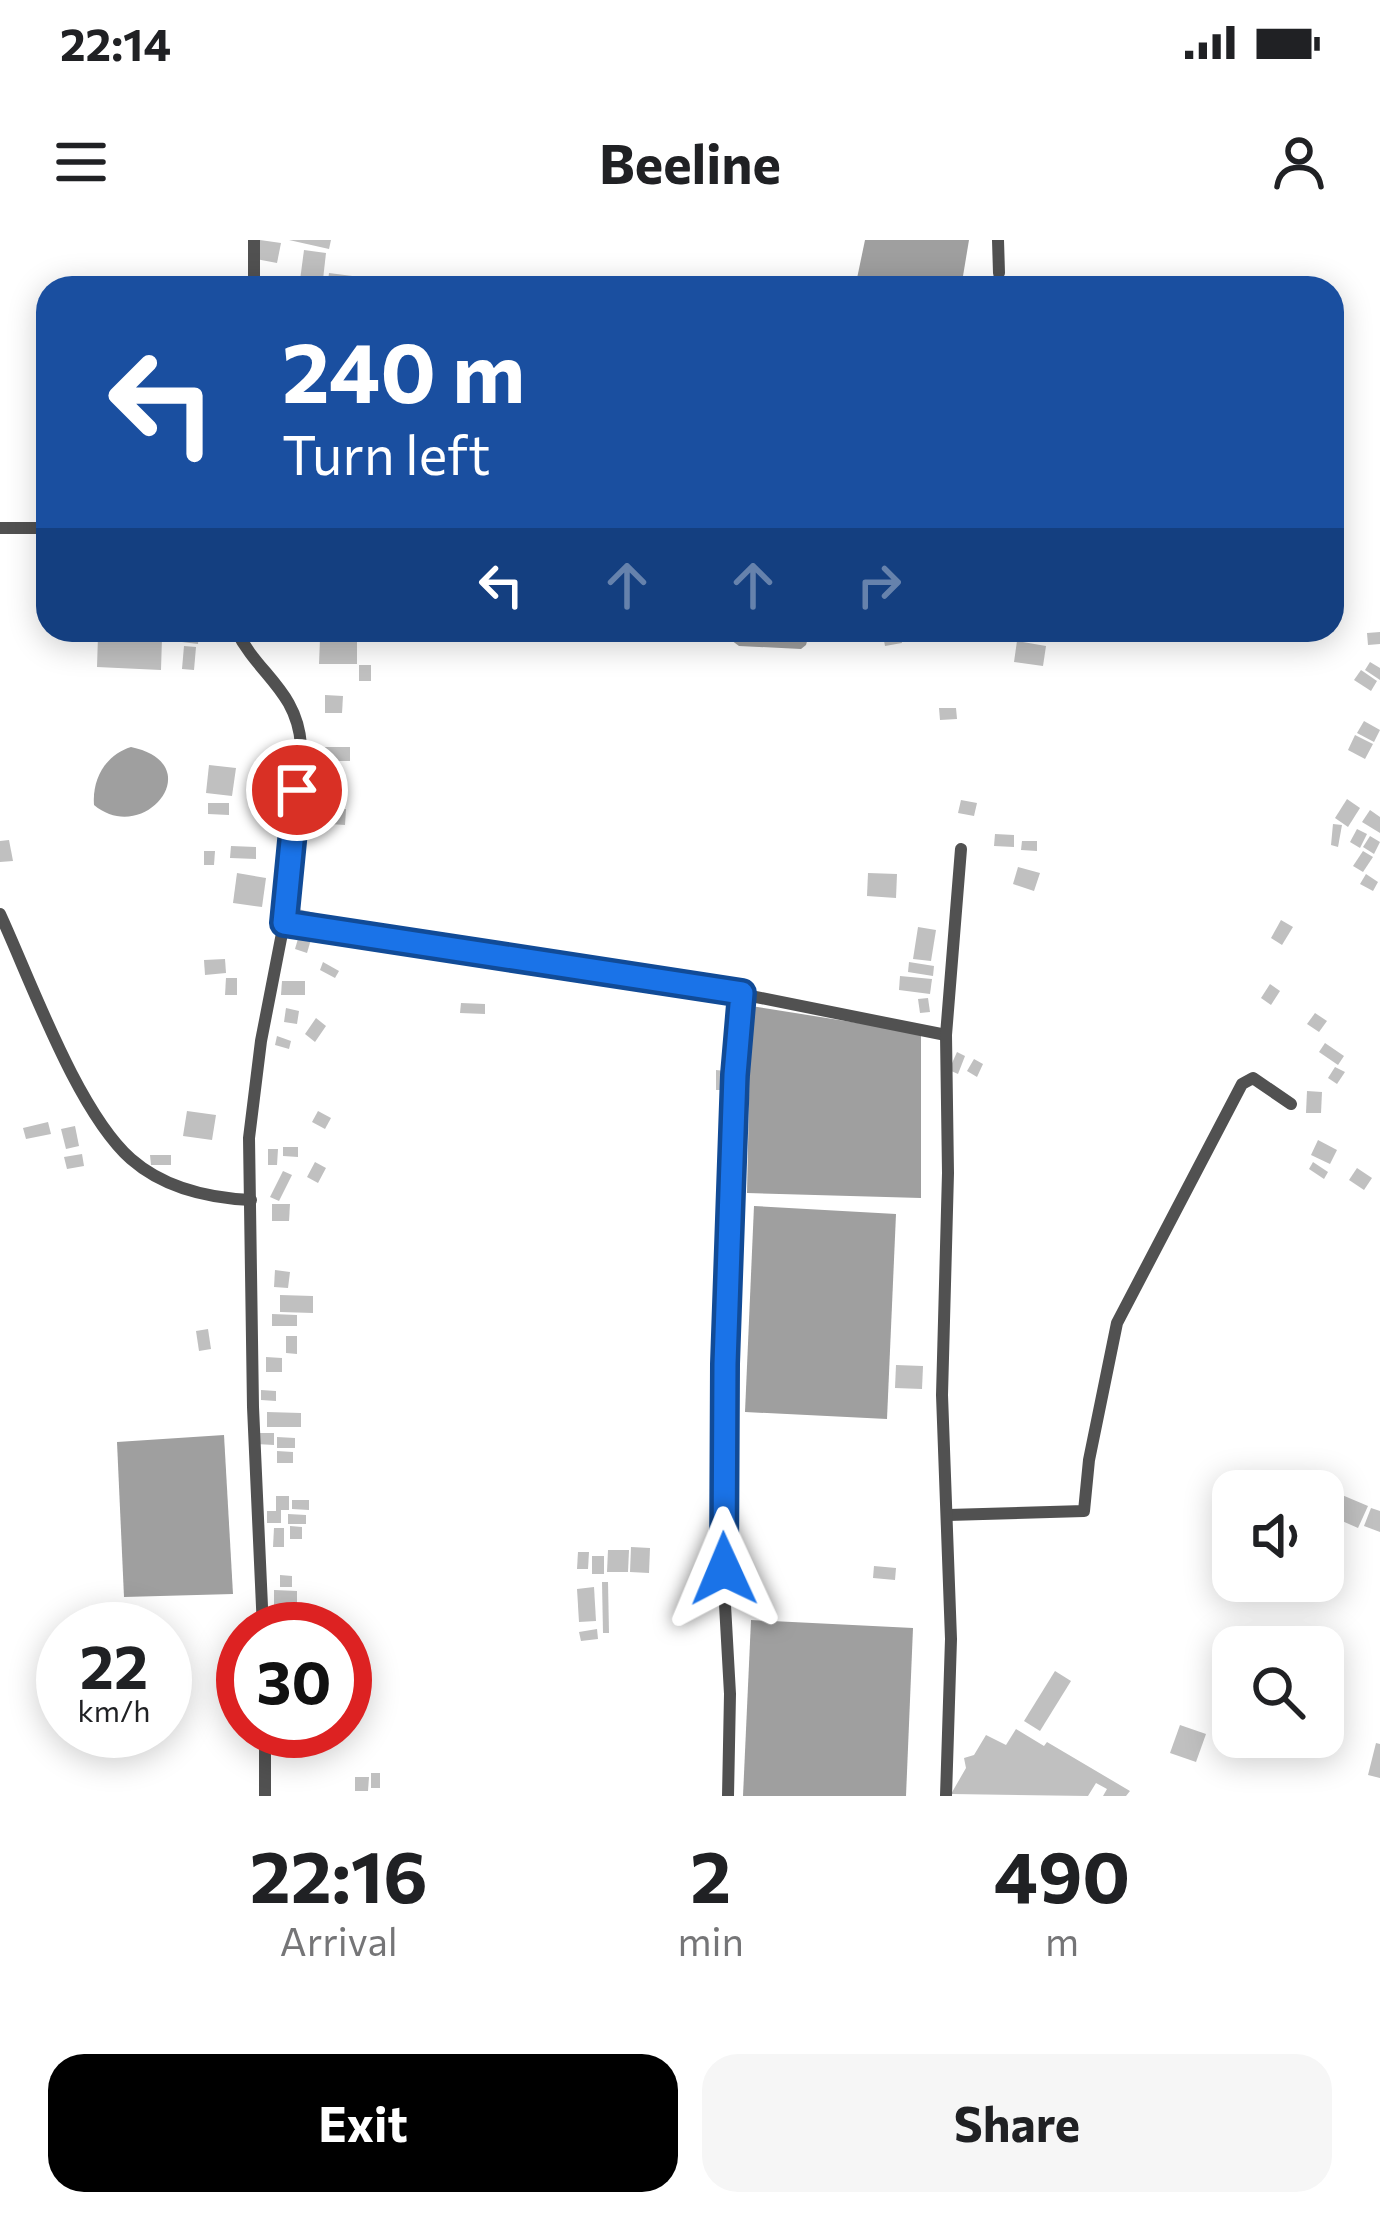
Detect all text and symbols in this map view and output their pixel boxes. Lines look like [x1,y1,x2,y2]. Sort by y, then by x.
text: 22:14 [60,15,171,70]
icon: menu [48,129,114,195]
text: Beeline [599,129,781,195]
icon: person [1266,129,1332,195]
text: 240 m [282,318,525,420]
icon: left [84,324,240,480]
text: Turn left [282,420,490,486]
icon: left [468,552,534,618]
icon: ahead [594,552,660,618]
icon: ahead [720,552,786,618]
icon: right [846,552,912,618]
pin [246,739,348,841]
icon: arrive [264,757,330,823]
map controls [1212,1470,1344,1758]
button: sound [1212,1470,1344,1602]
position arrow [661,1506,787,1632]
speed limit sign: 30 [216,1602,372,1758]
button: search [1212,1626,1344,1758]
text: 22 [80,1628,148,1701]
text: km/h [78,1691,150,1728]
text: 22:16 [250,1830,428,1918]
text: 2 [690,1830,731,1918]
text: 490 [994,1830,1130,1918]
text: Arrival [280,1916,398,1964]
text: min [678,1916,744,1964]
text: m [1045,1916,1079,1964]
button: Exit [48,2054,678,2192]
button: Share [702,2054,1332,2192]

